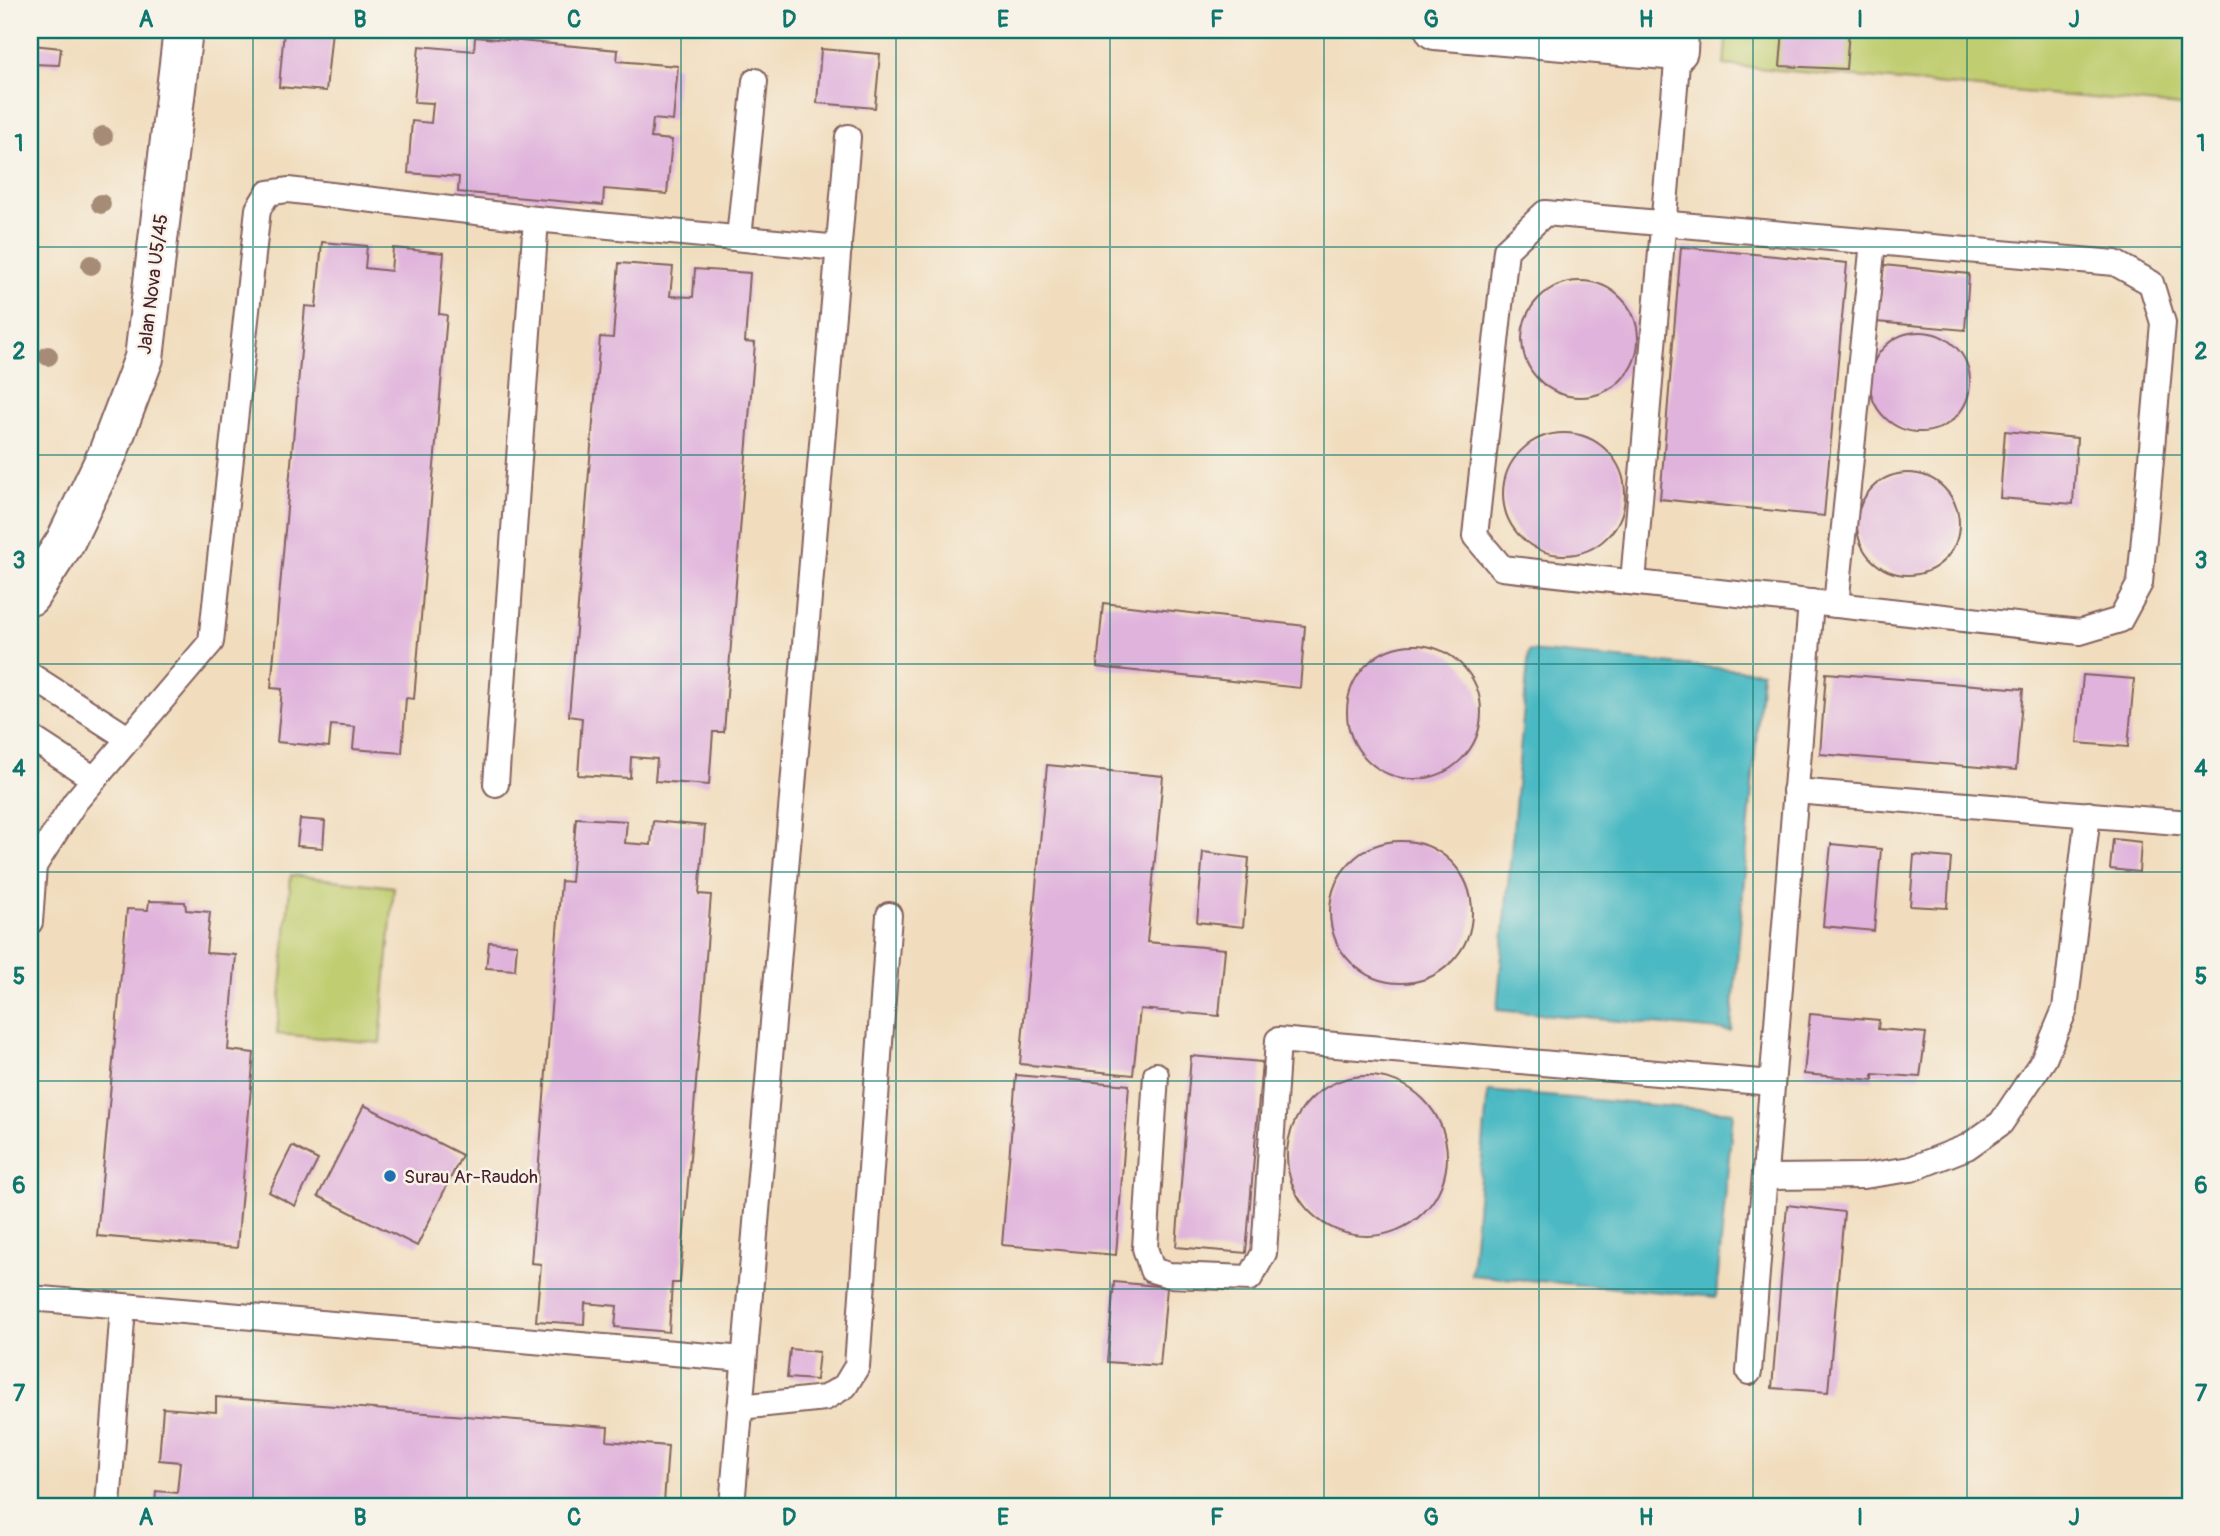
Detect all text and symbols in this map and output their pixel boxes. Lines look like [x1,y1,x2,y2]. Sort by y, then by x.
text: A [139,5,154,34]
text: B [353,5,367,34]
text: C [567,5,581,34]
text: D [782,5,796,34]
text: E [997,5,1009,34]
text: F [1210,5,1224,34]
text: G [1423,5,1439,34]
text: H [1639,5,1653,34]
text: I [1857,5,1863,34]
text: J [2068,5,2080,34]
text: 1 [15,129,24,158]
text: 1 [2197,129,2206,158]
street label: Jalan Nova U5/45 [132,213,174,356]
text: 2 [13,337,26,366]
text: 2 [2195,337,2208,366]
text: 3 [13,546,25,575]
text: 3 [2195,546,2207,575]
text: 4 [12,754,26,783]
text: 4 [2194,754,2208,783]
text: 5 [13,962,25,991]
text: 5 [2195,962,2207,991]
place label: Surau Ar-Raudoh [404,1165,538,1189]
marker: Surau Ar-Raudoh [382,1168,398,1184]
text: 6 [12,1171,26,1200]
text: 6 [2194,1171,2208,1200]
text: 7 [13,1379,26,1408]
text: 7 [2195,1379,2208,1408]
text: A [139,1503,154,1532]
text: B [353,1503,367,1532]
text: C [567,1503,581,1532]
text: D [782,1503,796,1532]
text: E [997,1503,1009,1532]
text: F [1210,1503,1224,1532]
text: G [1423,1503,1439,1532]
text: H [1639,1503,1653,1532]
text: I [1857,1503,1863,1532]
text: J [2068,1503,2080,1532]

